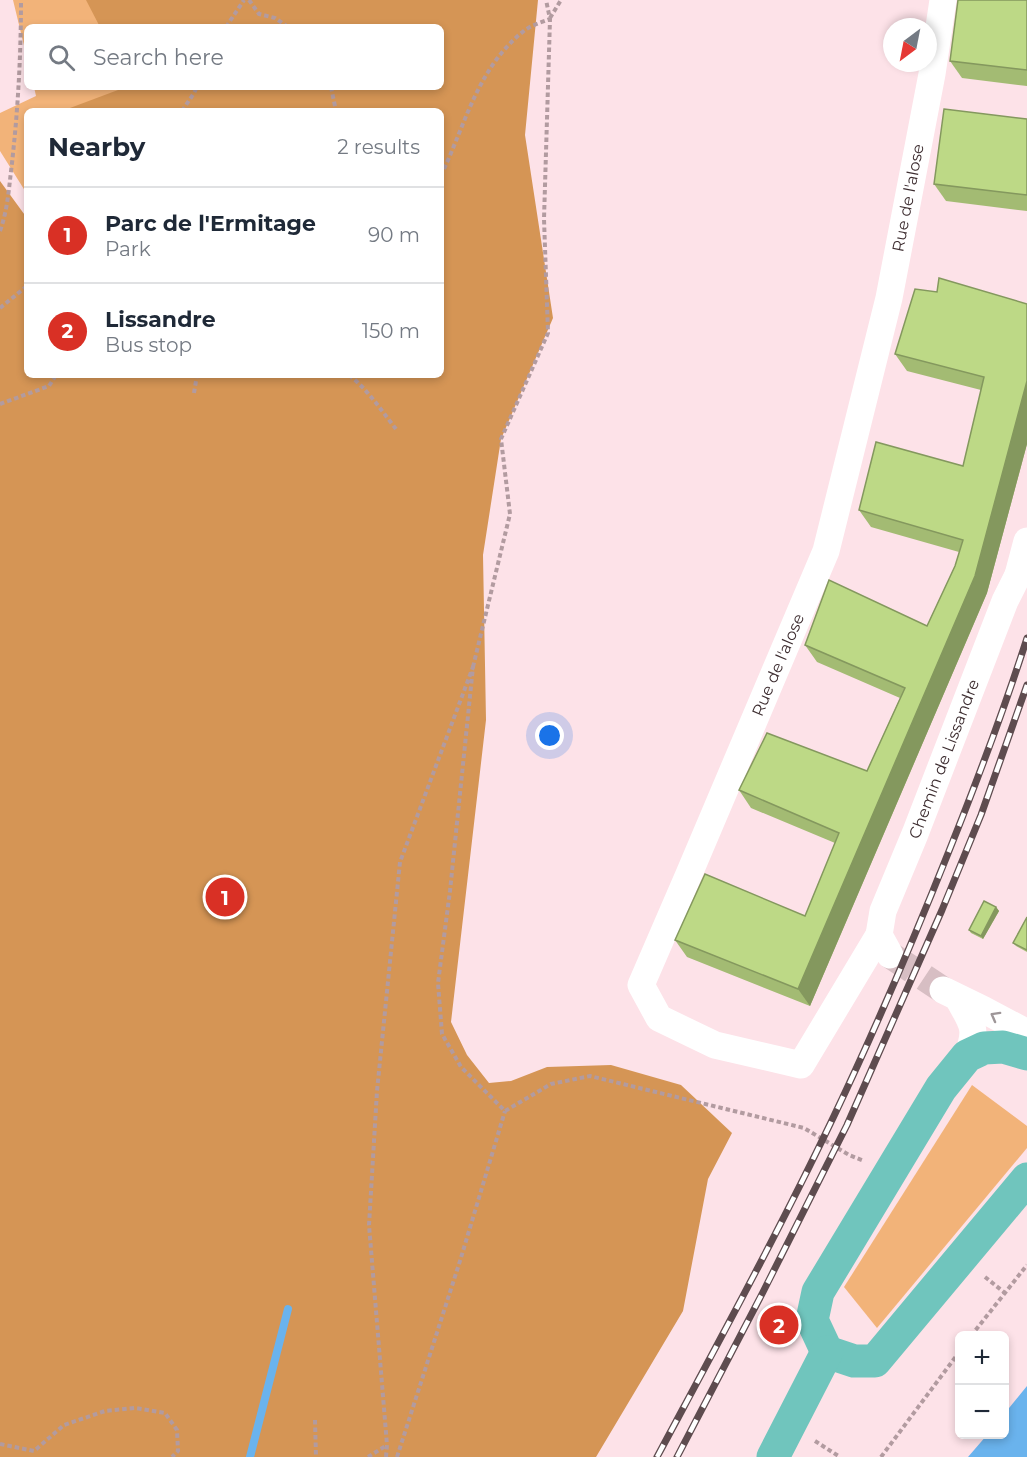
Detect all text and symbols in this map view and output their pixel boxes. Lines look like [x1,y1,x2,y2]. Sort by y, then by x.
north arrow [883,18,937,72]
search box [24,24,444,90]
icon: search [45,41,78,74]
text: Search here [93,44,224,71]
text: Nearby [48,131,145,163]
text: 2 results [337,135,420,159]
street label: Rue de l'alose [888,142,928,254]
text: Parc de l'Ermitage [105,210,316,237]
text: 1 [64,223,71,247]
text: 90 m [368,223,420,247]
text: Park [105,237,151,261]
text: Lissandre [105,306,216,333]
text: 2 [62,319,73,343]
text: 150 m [362,319,420,343]
text: Bus stop [105,333,192,357]
street label: Rue de l'alose [748,611,808,719]
street label: Chemin de Lissandre [905,677,983,841]
your location [535,721,564,750]
pin: 1 [206,874,244,920]
one-way arrow [991,1012,1002,1023]
pin: 2 [760,1302,798,1348]
map controls [955,1331,1009,1439]
button: + [955,1331,1009,1385]
button: − [955,1385,1009,1439]

